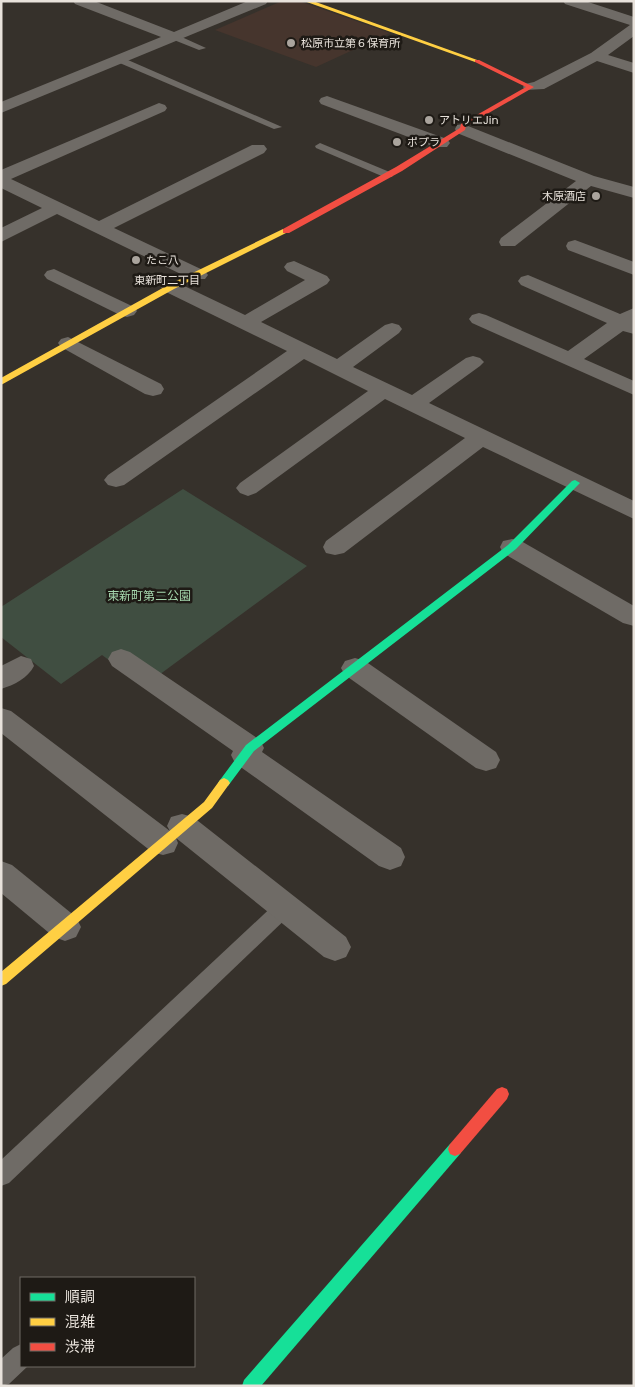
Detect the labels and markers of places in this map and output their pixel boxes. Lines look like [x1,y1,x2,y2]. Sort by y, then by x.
place label: 松原市立第６保育所 [301,35,401,51]
marker: 松原市立第６保育所 [285,37,297,49]
place label: アトリエJin [439,112,499,128]
marker: アトリエJin [423,114,435,126]
place label: ポプラ [407,134,440,150]
marker: ポプラ [391,136,403,148]
place label: 木原酒店 [542,188,586,204]
marker: 木原酒店 [590,190,602,202]
place label: たこ八 [146,252,179,268]
marker: たこ八 [130,254,142,266]

